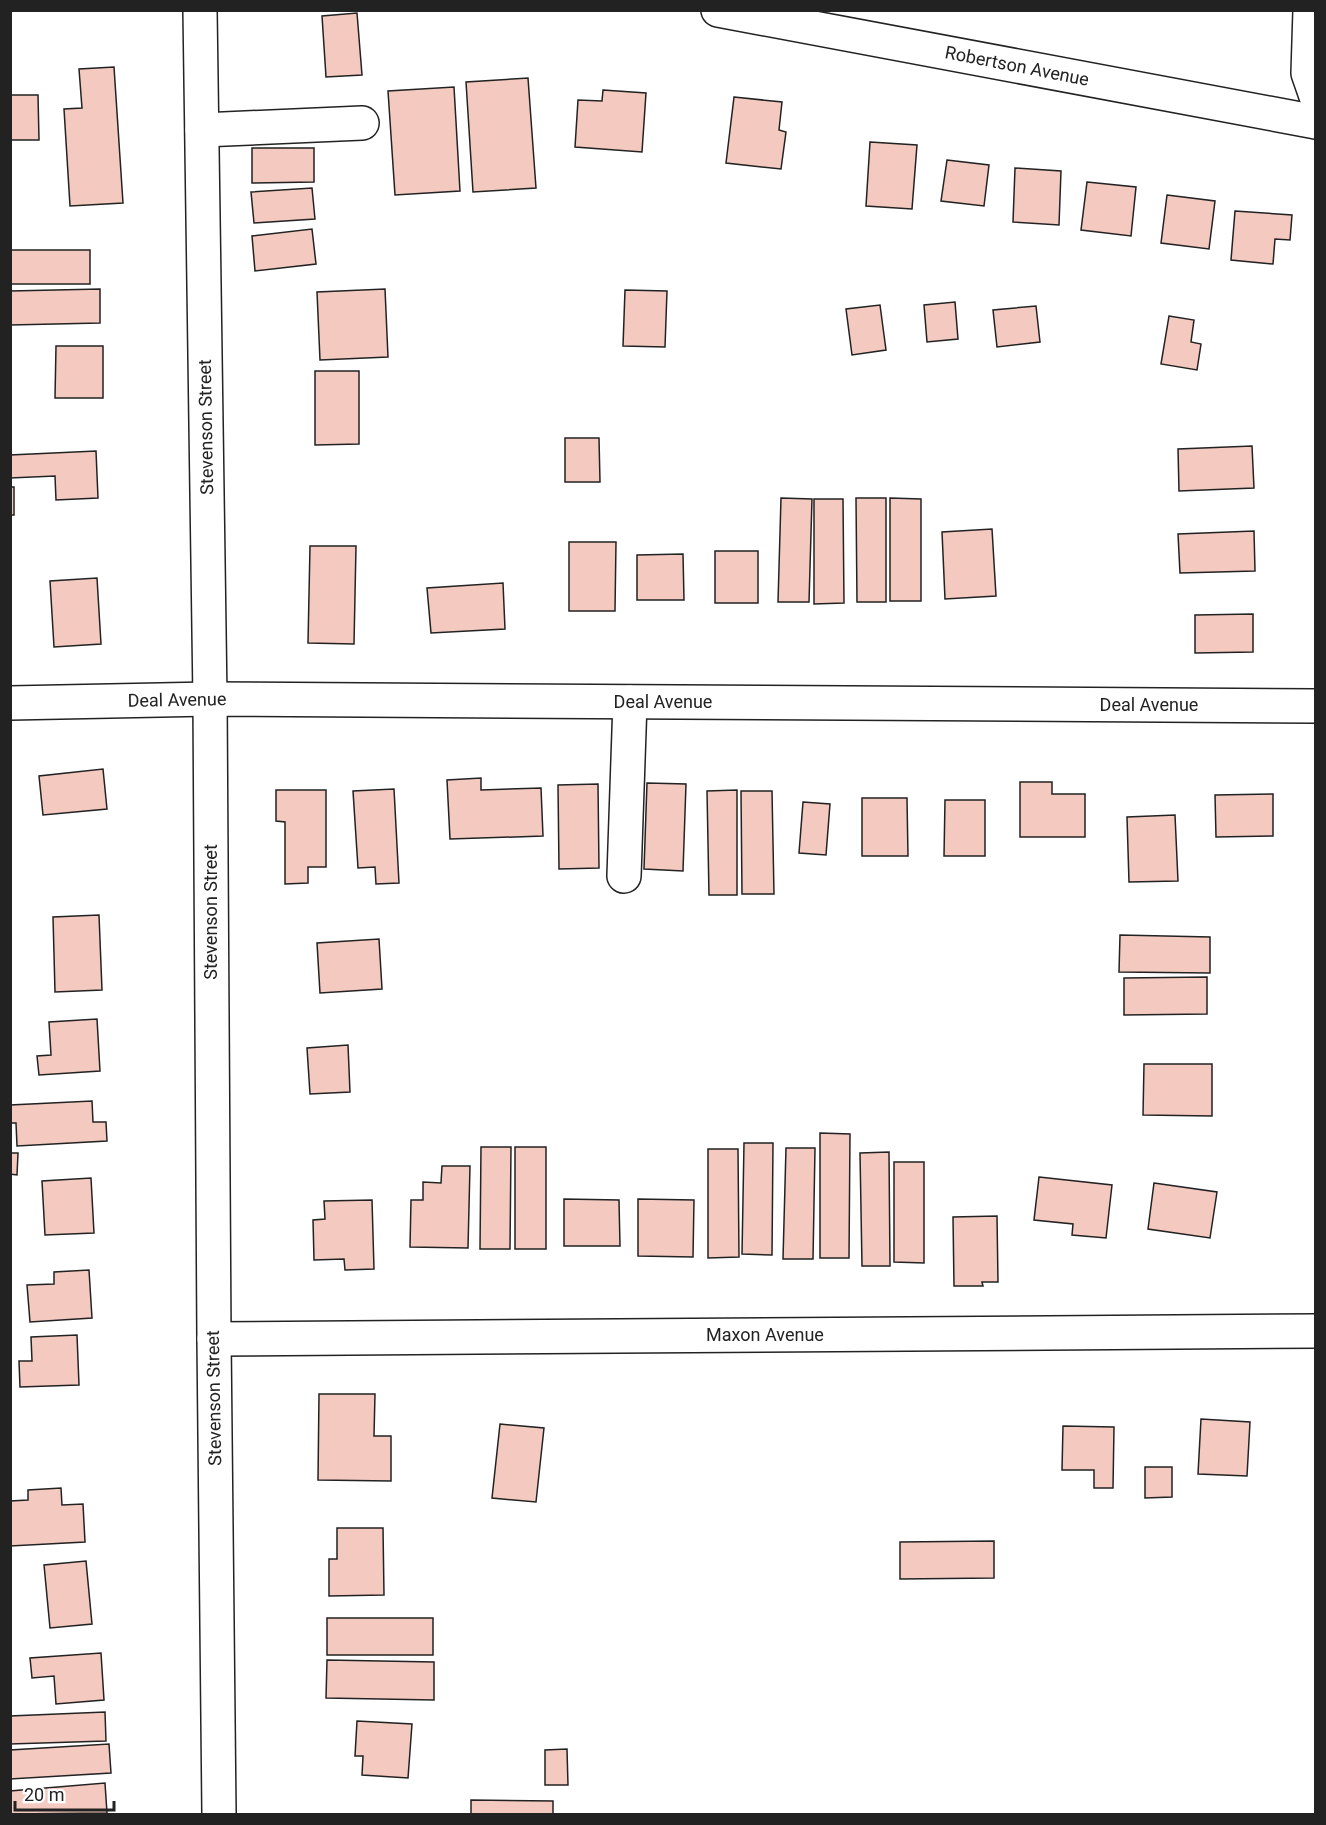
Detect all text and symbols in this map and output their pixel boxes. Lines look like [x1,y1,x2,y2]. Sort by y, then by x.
street label: Robertson Avenue [943,41,1091,90]
street label: Stevenson Street [194,359,217,495]
street label: Deal Avenue [127,688,227,711]
street label: Deal Avenue [614,691,712,712]
street label: Deal Avenue [1100,694,1198,715]
street label: Stevenson Street [200,844,221,980]
street label: Maxon Avenue [706,1324,824,1345]
street label: Stevenson Street [202,1330,225,1466]
scale bar [15,1774,114,1812]
text: 20 m [24,1784,64,1805]

